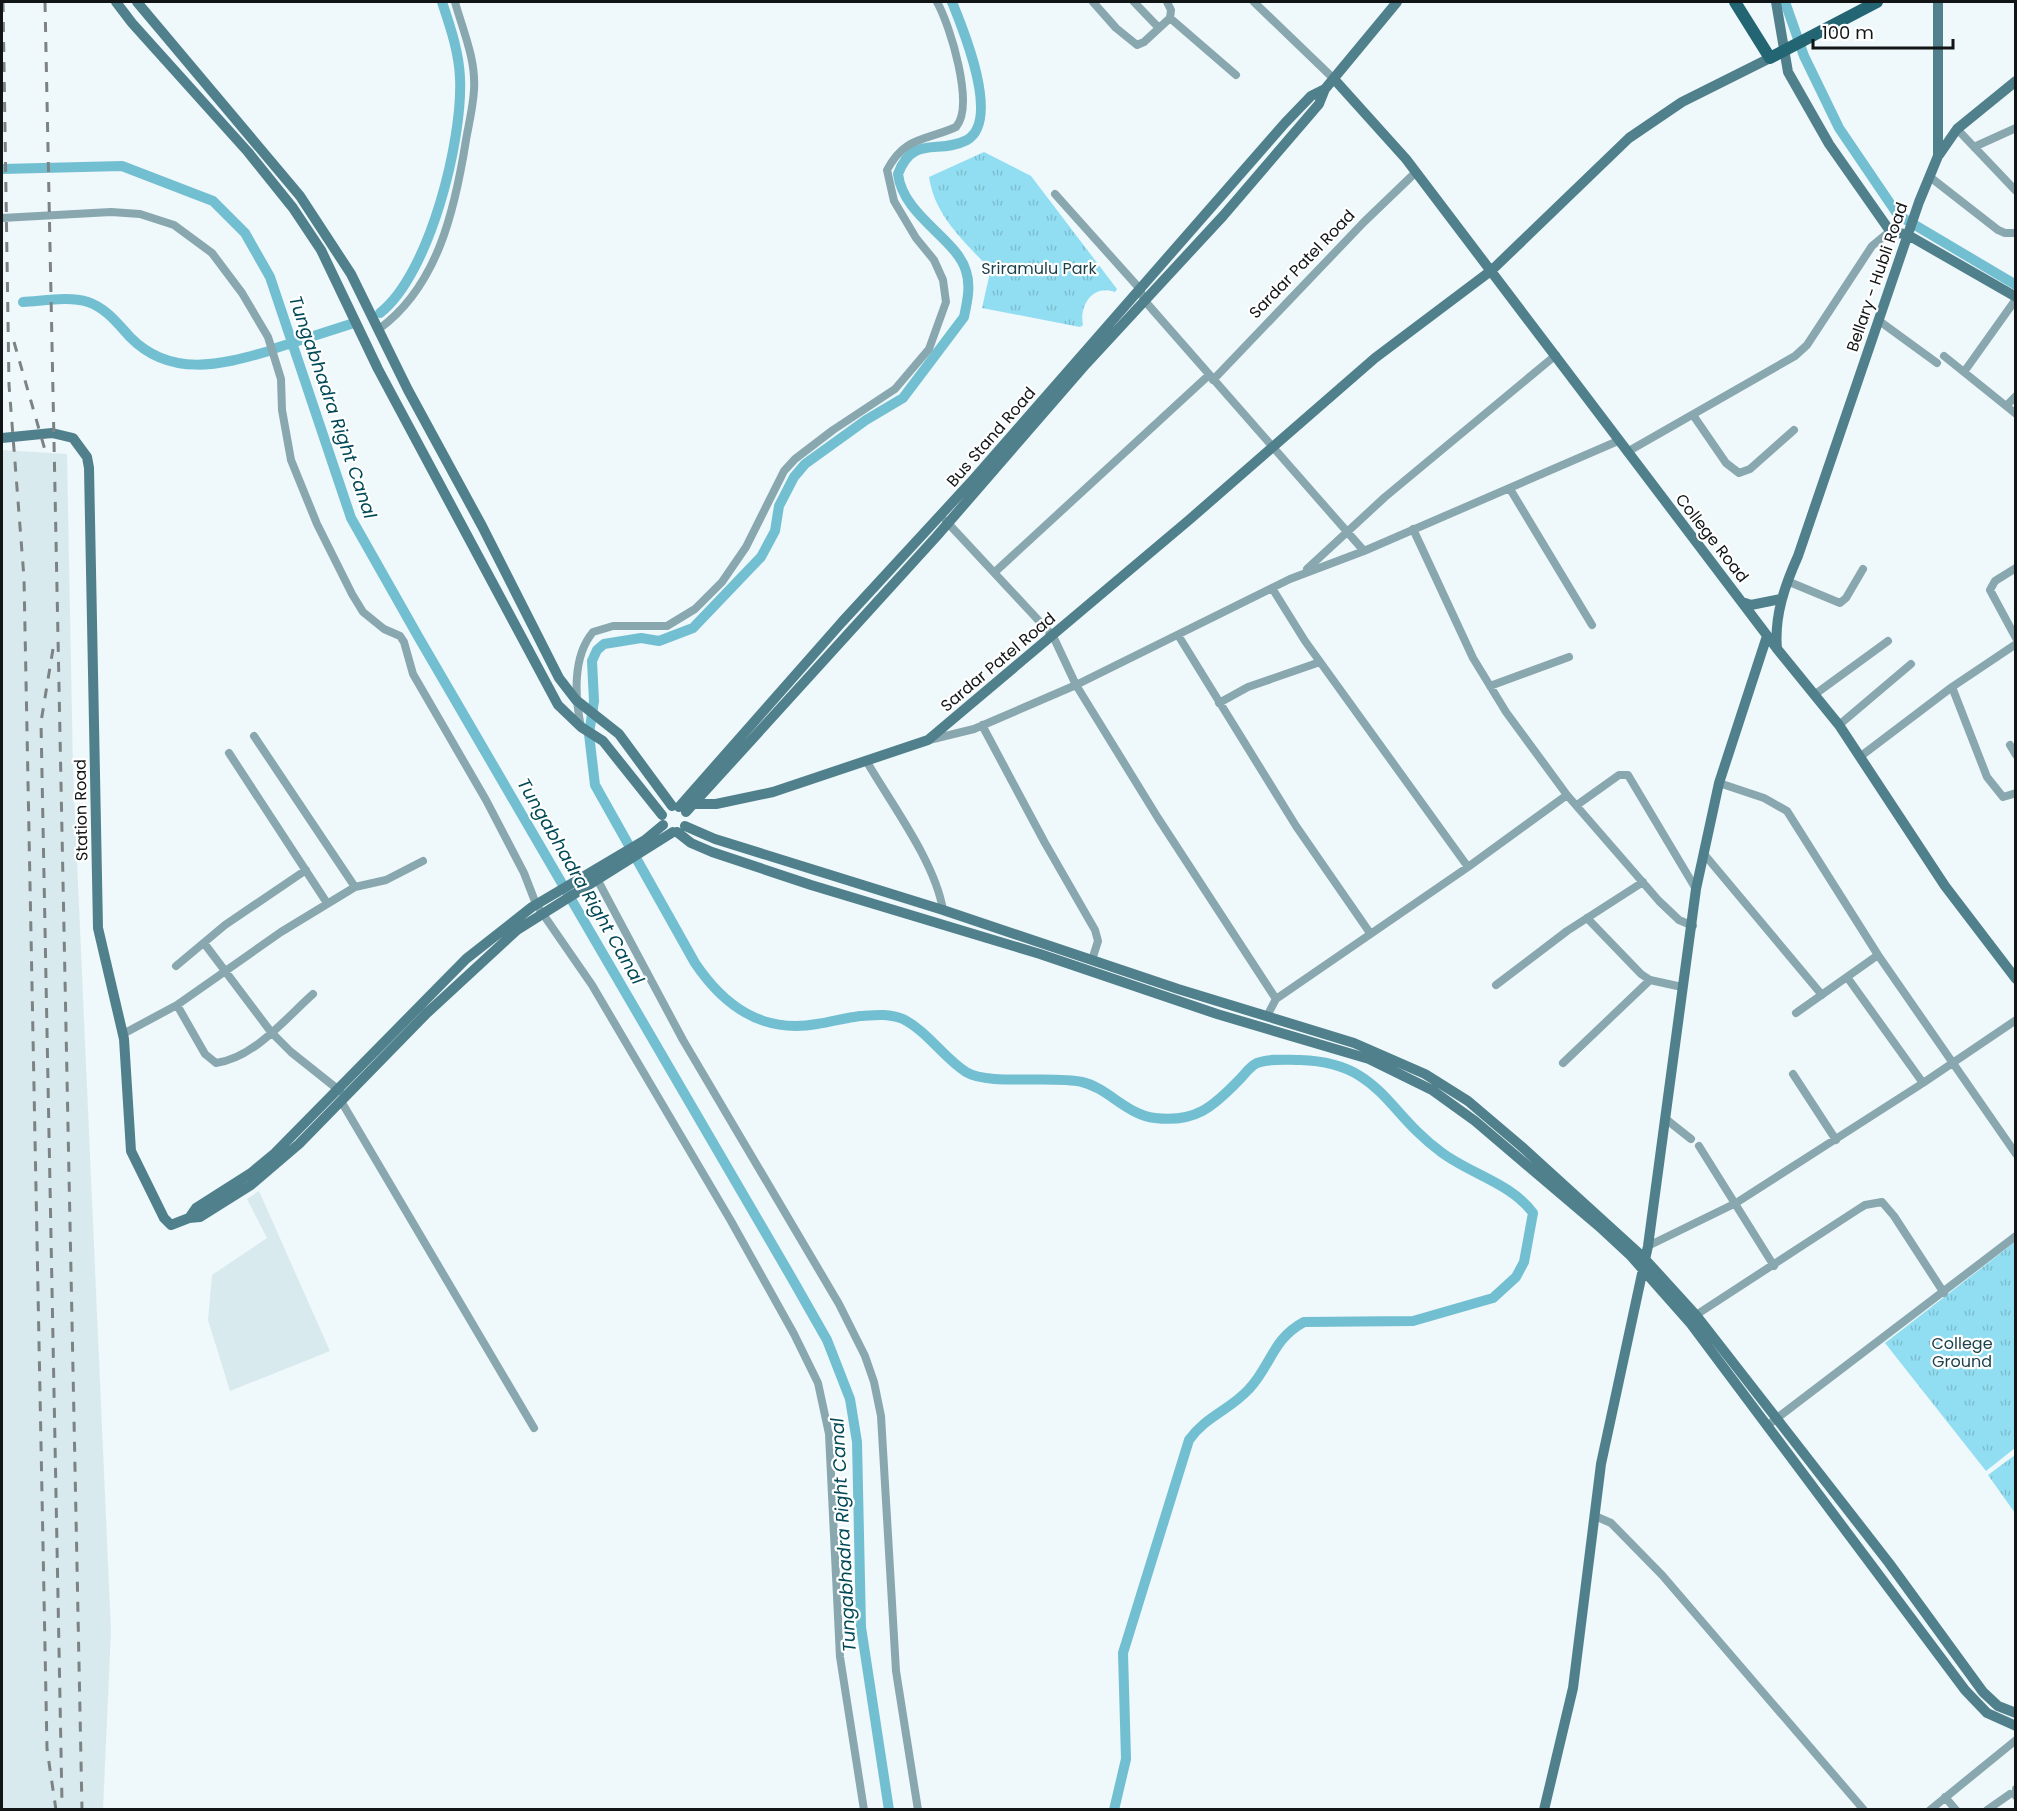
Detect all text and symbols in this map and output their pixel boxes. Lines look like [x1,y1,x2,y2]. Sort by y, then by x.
scale bar [1813,12,1952,50]
text: 100 m [1822,20,1874,45]
street label: Bellary - Hubli Road [1841,199,1913,355]
street label: Sardar Patel Road [1244,204,1360,324]
park label: Sriramulu Park [981,257,1098,280]
water label: Tungabhadra Right Canal [283,292,383,522]
street label: Bus Stand Road [941,382,1041,492]
street label: College Road [1670,489,1754,587]
street label: Sardar Patel Road [936,607,1060,717]
street label: Station Road [69,759,93,861]
water label: Tungabhadra Right Canal [512,773,651,989]
park label: College Ground [1931,1332,1993,1373]
water label: Tungabhadra Right Canal [824,1417,862,1653]

